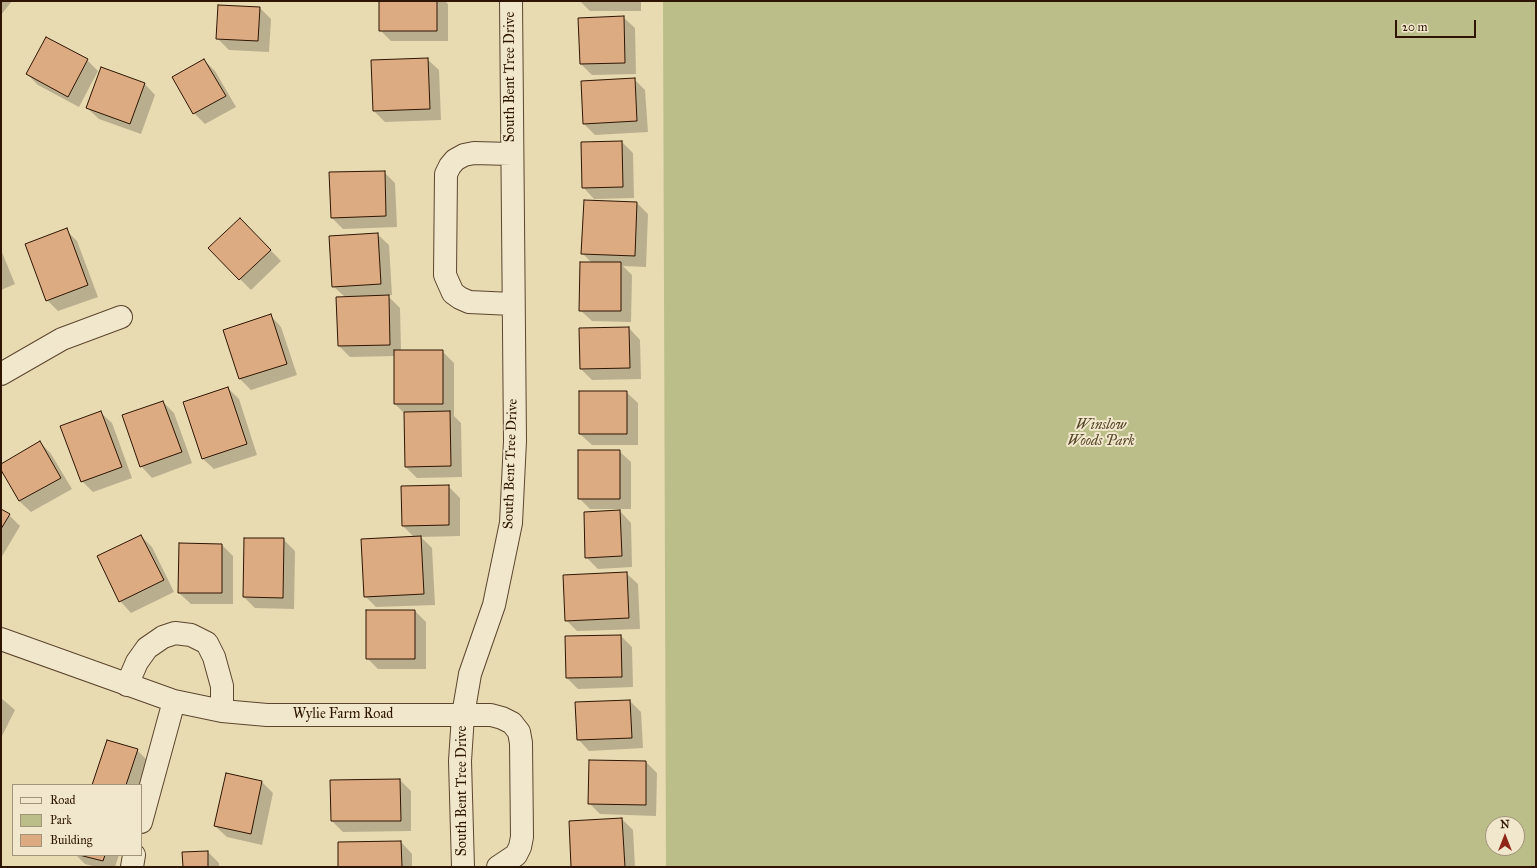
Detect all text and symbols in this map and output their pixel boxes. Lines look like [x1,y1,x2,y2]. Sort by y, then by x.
street label: South Bent Tree Drive [503,12,519,142]
scale bar [1397,12,1478,38]
text: 20 m [1402,20,1428,34]
street label: South Bent Tree Drive [500,399,522,529]
park label: Winslow Woods Park [1068,418,1134,450]
street label: Wylie Farm Road [293,707,393,723]
street label: South Bent Tree Drive [455,726,471,856]
legend [12,784,142,856]
text: Road [50,793,76,807]
text: Park [50,813,72,827]
north arrow [1485,816,1525,856]
text: N [1500,818,1510,831]
text: Building [50,833,92,847]

